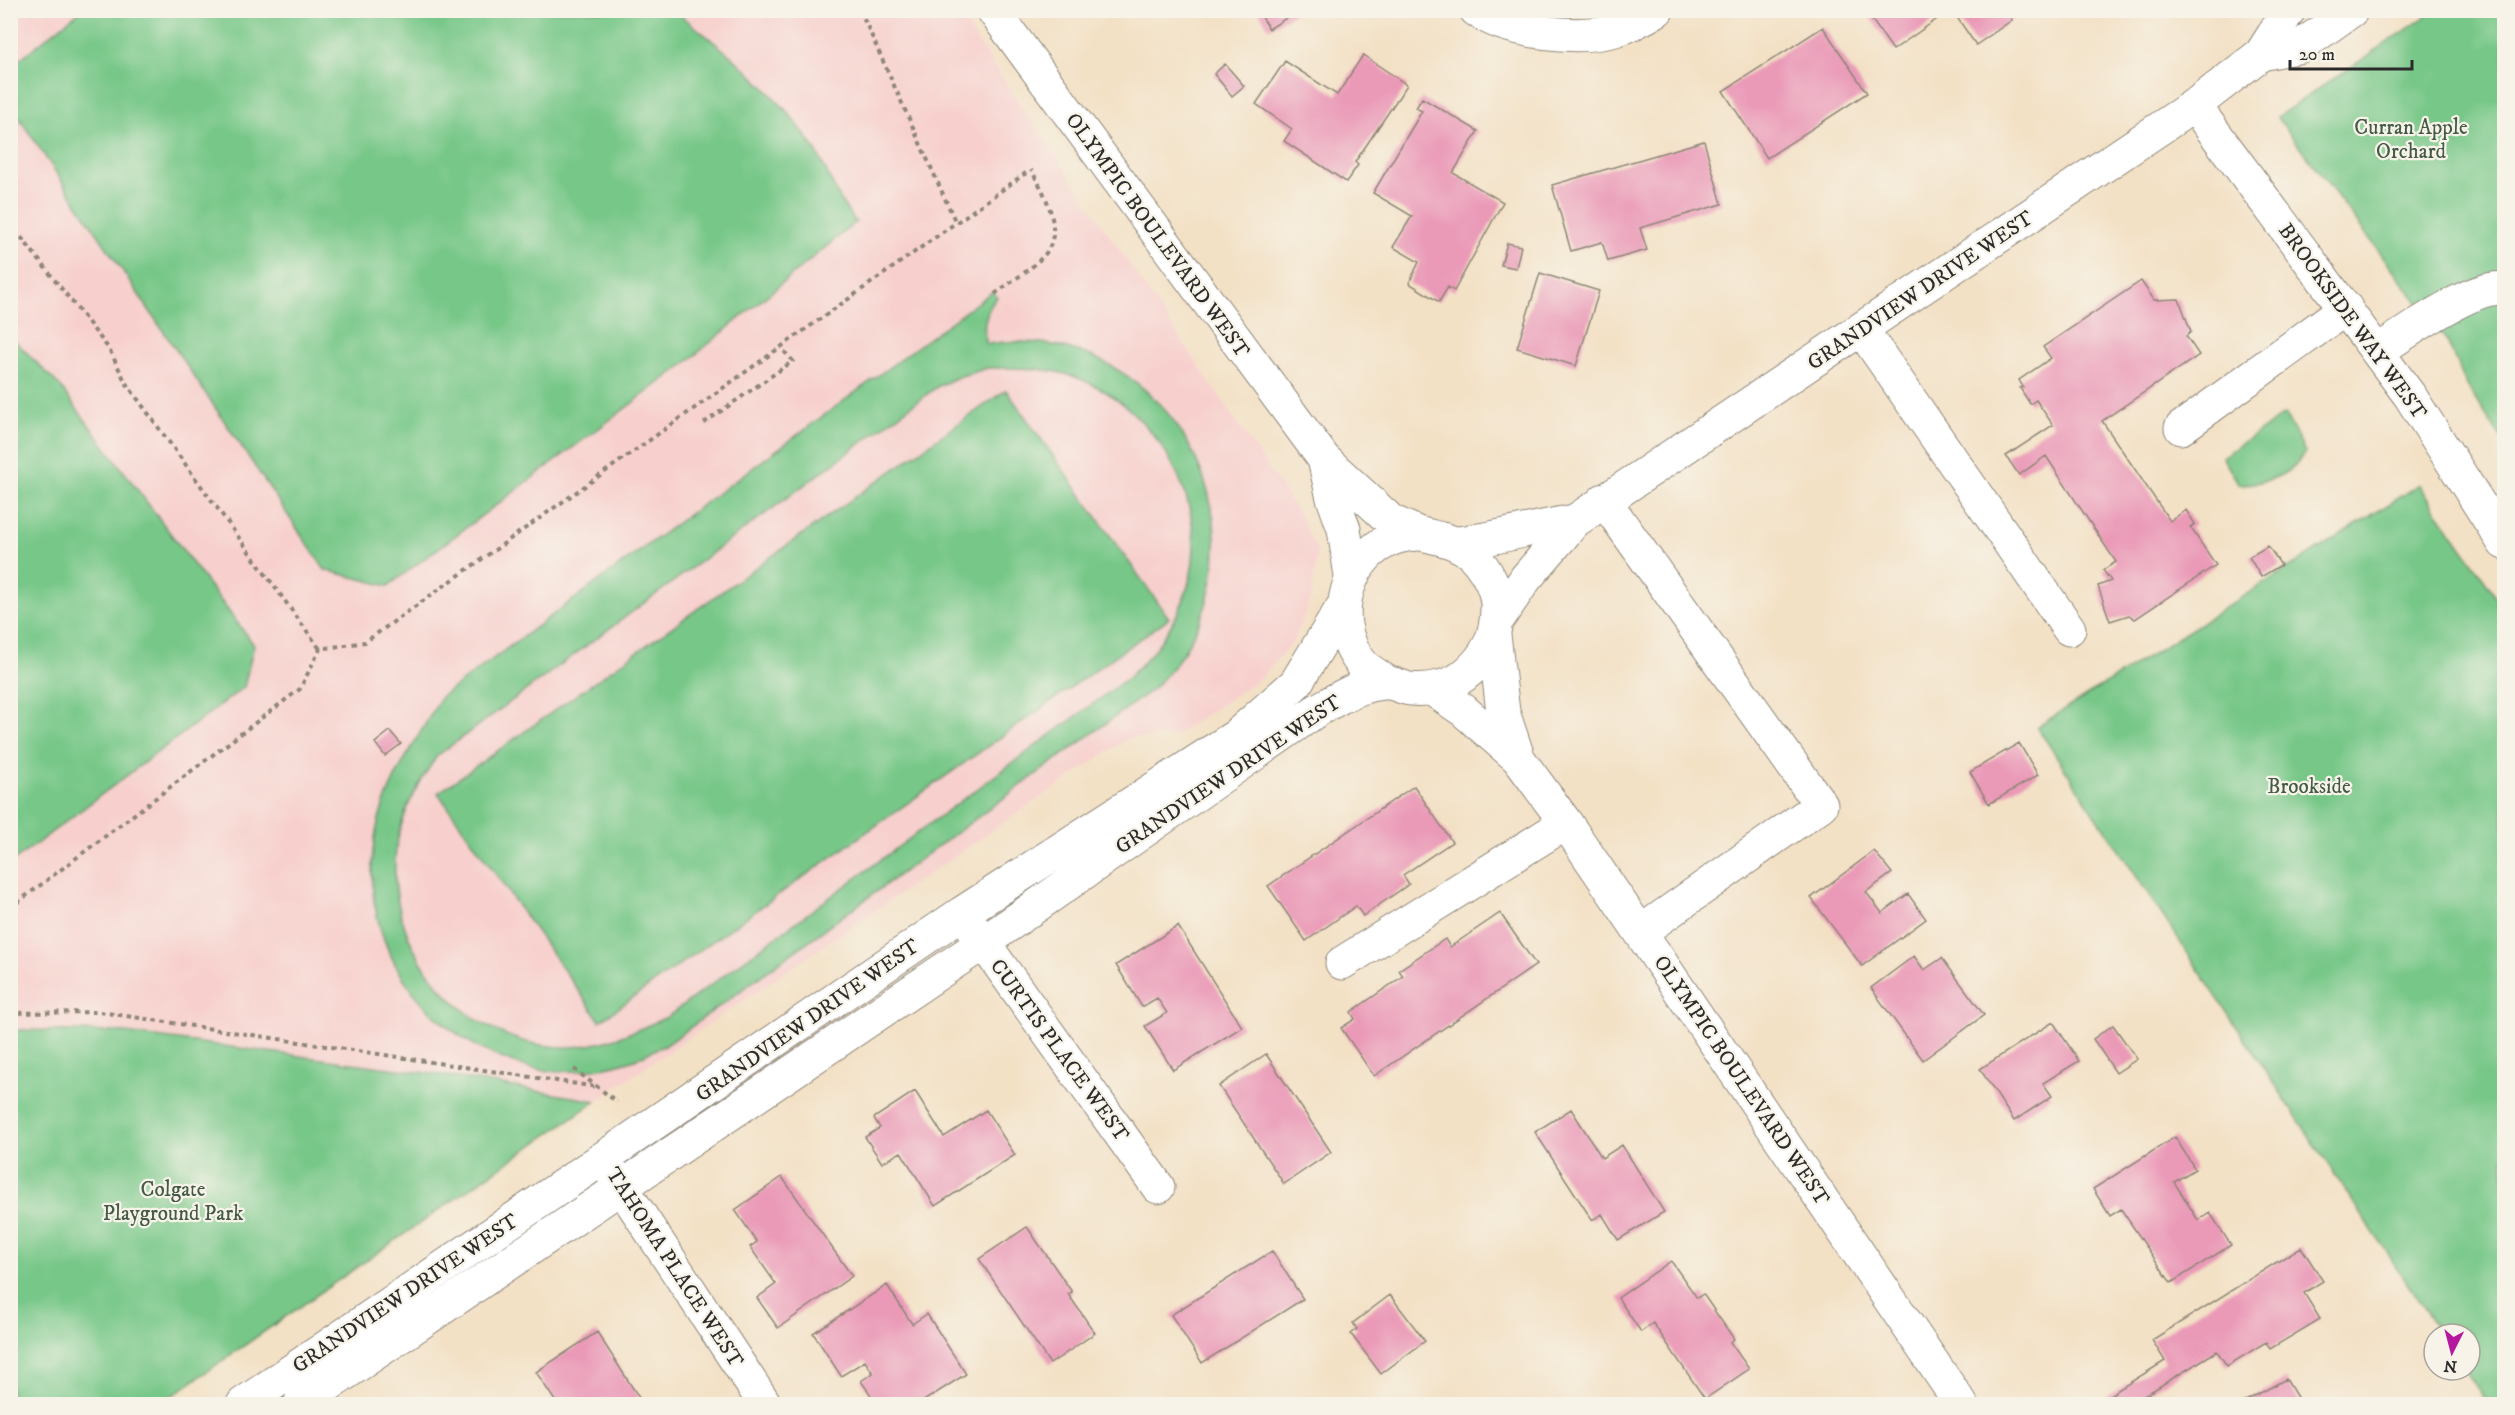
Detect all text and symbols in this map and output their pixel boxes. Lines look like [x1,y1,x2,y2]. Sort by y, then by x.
scale bar [2290,33,2412,71]
text: 20 m [2299,44,2335,66]
street label: OLYMPIC BOULEVARD WEST [1060,108,1255,363]
park label: Curran Apple Orchard [2354,115,2468,165]
street label: GRANDVIEW DRIVE WEST [1803,205,2039,376]
street label: BROOKSIDE WAY WEST [2272,219,2432,425]
street label: GRANDVIEW DRIVE WEST [1111,689,1347,860]
park label: Brookside [2267,774,2351,800]
street label: GRANDVIEW DRIVE WEST [691,934,924,1108]
street label: OLYMPIC BOULEVARD WEST [1648,951,1835,1211]
street label: CURTIS PLACE WEST [984,954,1134,1147]
street label: TAHOMA PLACE WEST [600,1163,749,1372]
park label: Colgate Playground Park [103,1177,244,1227]
street label: GRANDVIEW DRIVE WEST [288,1208,524,1379]
north arrow [2422,1322,2482,1382]
text: N [2443,1355,2458,1377]

